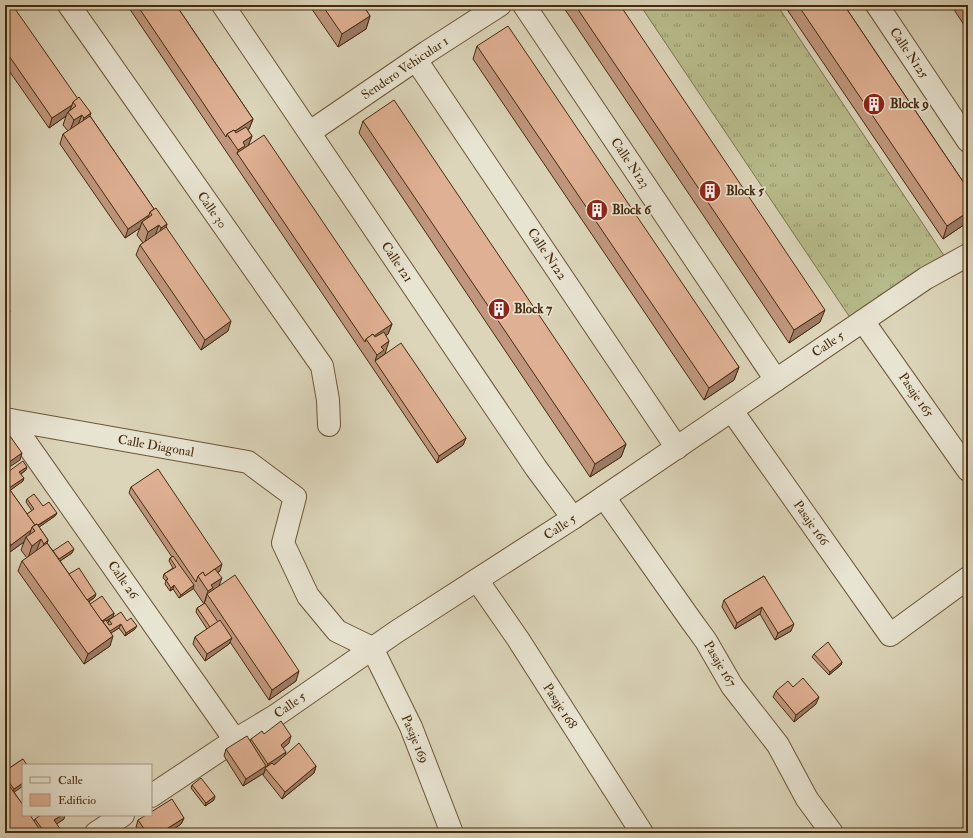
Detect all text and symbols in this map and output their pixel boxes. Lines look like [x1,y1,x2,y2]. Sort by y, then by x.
street label: Calle N125 [886,24,932,82]
street label: Sendero Vehicular 1 [358,33,452,103]
building icon: Block 9 [861,91,887,117]
place label: Block 9 [890,96,929,112]
street label: Calle N123 [607,135,653,191]
building icon: Block 5 [697,178,723,204]
place label: Block 5 [726,183,764,199]
street label: Calle 30 [194,189,230,231]
building icon: Block 6 [584,197,610,223]
place label: Block 6 [612,202,652,218]
street label: Calle N122 [524,225,570,283]
street label: Calle 121 [378,239,417,286]
building icon: Block 7 [486,296,512,322]
place label: Block 7 [514,301,553,317]
street label: Calle 5 [809,327,847,361]
street label: Pasaje 165 [895,370,937,420]
street label: Calle Diagonal [117,431,196,461]
street label: Pasaje 166 [790,497,833,550]
street label: Calle 5 [541,511,579,543]
street label: Calle 26 [104,558,143,603]
street label: Pasaje 167 [700,638,740,690]
street label: Pasaje 168 [539,680,581,732]
street label: Calle 5 [271,688,309,722]
street label: Pasaje 169 [398,712,432,766]
legend [22,764,152,816]
text: Calle [58,773,83,788]
text: Edificio [58,793,96,808]

